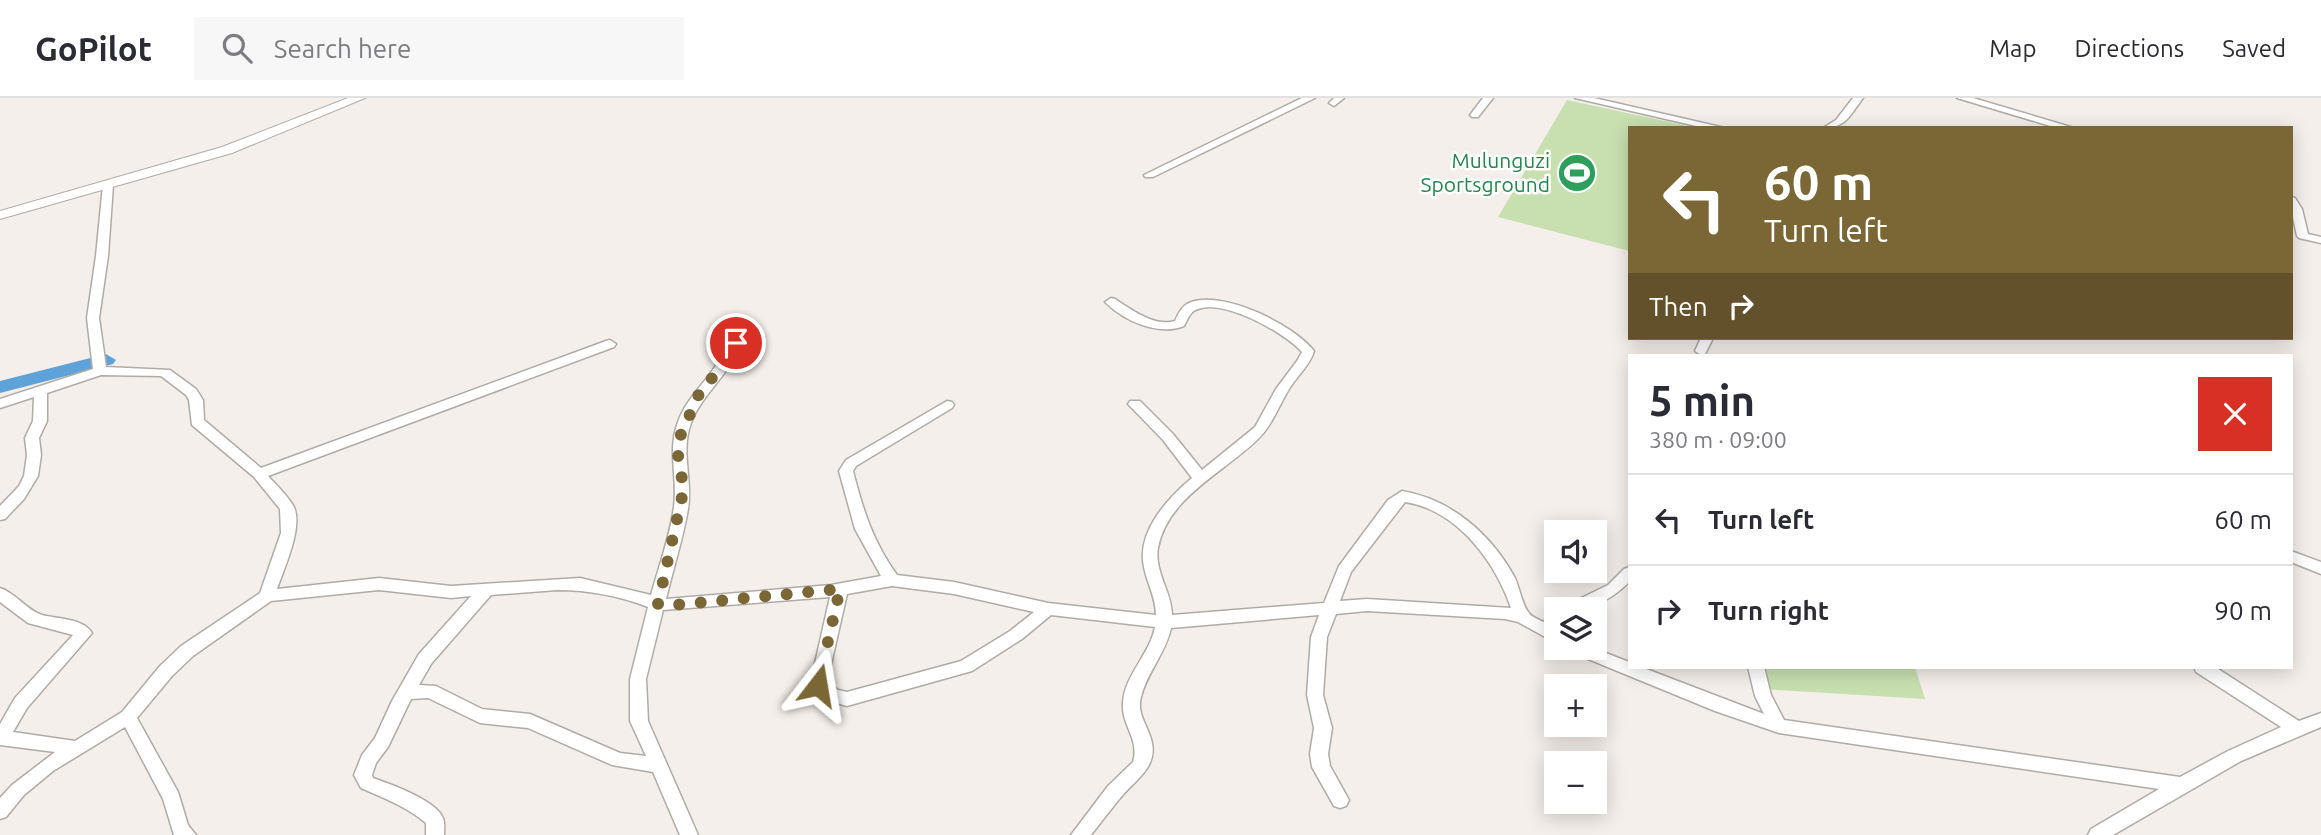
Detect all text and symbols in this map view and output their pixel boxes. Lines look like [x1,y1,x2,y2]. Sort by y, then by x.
search box [194,17,684,80]
icon: search [218,29,256,67]
text: GoPilot [35,30,152,67]
text: Search here [274,34,411,63]
text: Map [1989,35,2036,62]
text: Directions [2074,35,2184,62]
text: Saved [2222,35,2286,62]
place label: Mulunguzi Sportsground [1421,148,1550,196]
sports icon: Mulunguzi Sportsground [1556,152,1598,194]
icon: left [1649,154,1740,245]
text: 60 m [1764,154,1873,209]
text: Turn left [1764,212,1888,248]
icon: right [1722,287,1760,325]
text: Then [1649,292,1708,321]
pin [706,313,766,373]
icon: arrive [717,324,755,362]
text: 5 min [1649,377,1755,424]
button: close [2198,377,2272,451]
text: 380 m · 09:00 [1649,427,1787,452]
icon: left [1649,501,1687,539]
text: Turn left [1708,505,1814,534]
text: 60 m [2214,505,2272,534]
map controls [1544,520,1607,814]
button: sound [1544,520,1607,583]
icon: right [1649,592,1687,630]
text: Turn right [1708,596,1829,625]
text: 90 m [2214,596,2272,625]
button: layers [1544,597,1607,660]
position arrow [781,648,855,722]
button: + [1544,674,1607,737]
button: − [1544,751,1607,814]

